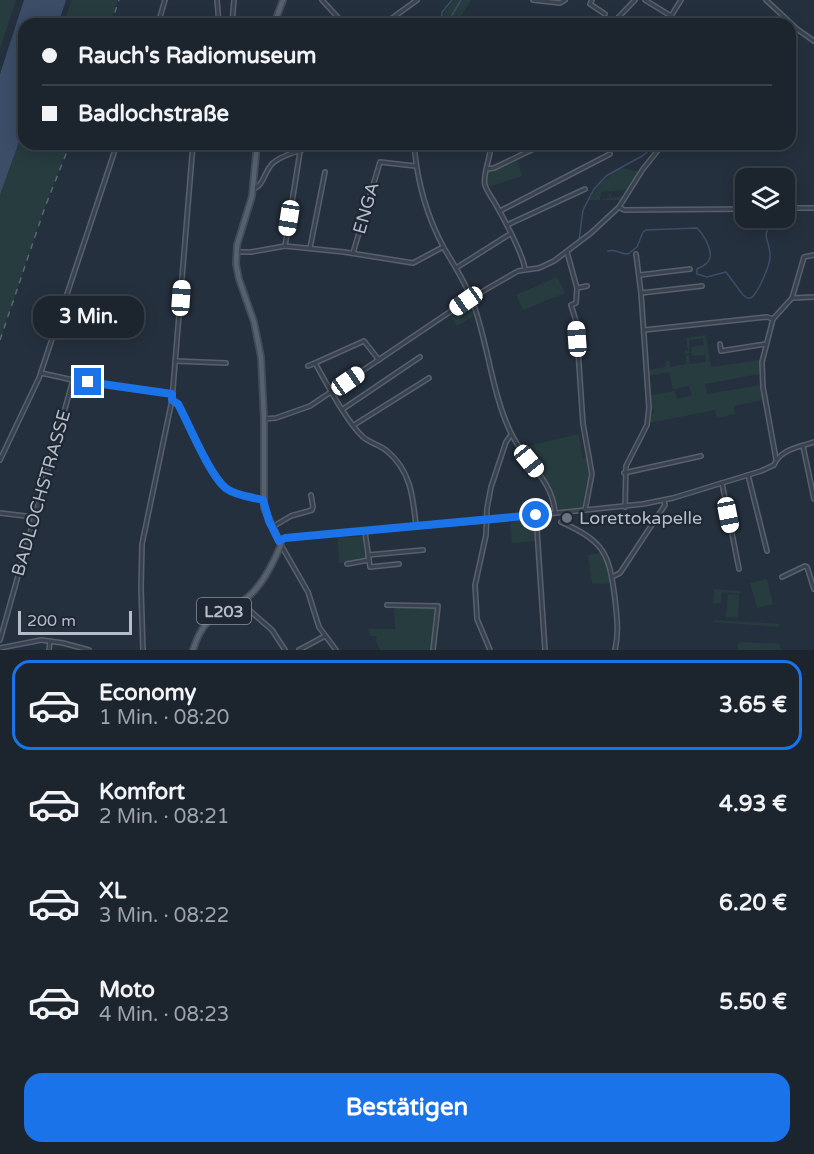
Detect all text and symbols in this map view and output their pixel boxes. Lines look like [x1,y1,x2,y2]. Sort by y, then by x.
text: Rauch's Radiomuseum [78,43,317,69]
text: Badlochstraße [78,101,229,127]
map controls [735,168,795,228]
button: layers [735,168,795,228]
street label: ENGA [348,179,384,237]
car [277,199,301,237]
car [171,279,191,317]
car [446,283,486,319]
callout: 3 Min. [32,295,144,337]
text: 3 Min. [59,305,118,329]
car [567,320,587,358]
car [328,363,368,399]
route end [74,368,101,395]
street label: BADLOCHSTRASSE [7,407,75,579]
car [511,441,547,481]
car [716,496,740,534]
route start [522,501,549,528]
place label: Lorettokapelle [579,507,702,529]
marker: Lorettokapelle [560,511,574,525]
road number: L203 [197,598,251,624]
scale bar [18,608,132,636]
text: 200 m [27,611,76,631]
icon: car [27,678,81,732]
text: Economy [99,680,196,706]
text: 3.65 € [719,692,787,718]
text: 1 Min. · 08:20 [99,706,229,730]
icon: car [27,777,81,831]
text: Komfort [99,779,185,805]
text: 4.93 € [719,791,787,817]
text: 2 Min. · 08:21 [99,805,229,829]
icon: car [27,876,81,930]
text: XL [99,878,126,904]
text: 6.20 € [719,890,787,916]
text: 3 Min. · 08:22 [99,904,229,928]
icon: car [27,975,81,1029]
text: Moto [99,977,155,1003]
text: 5.50 € [719,989,787,1015]
text: 4 Min. · 08:23 [99,1003,229,1027]
button: Bestätigen [24,1073,790,1142]

